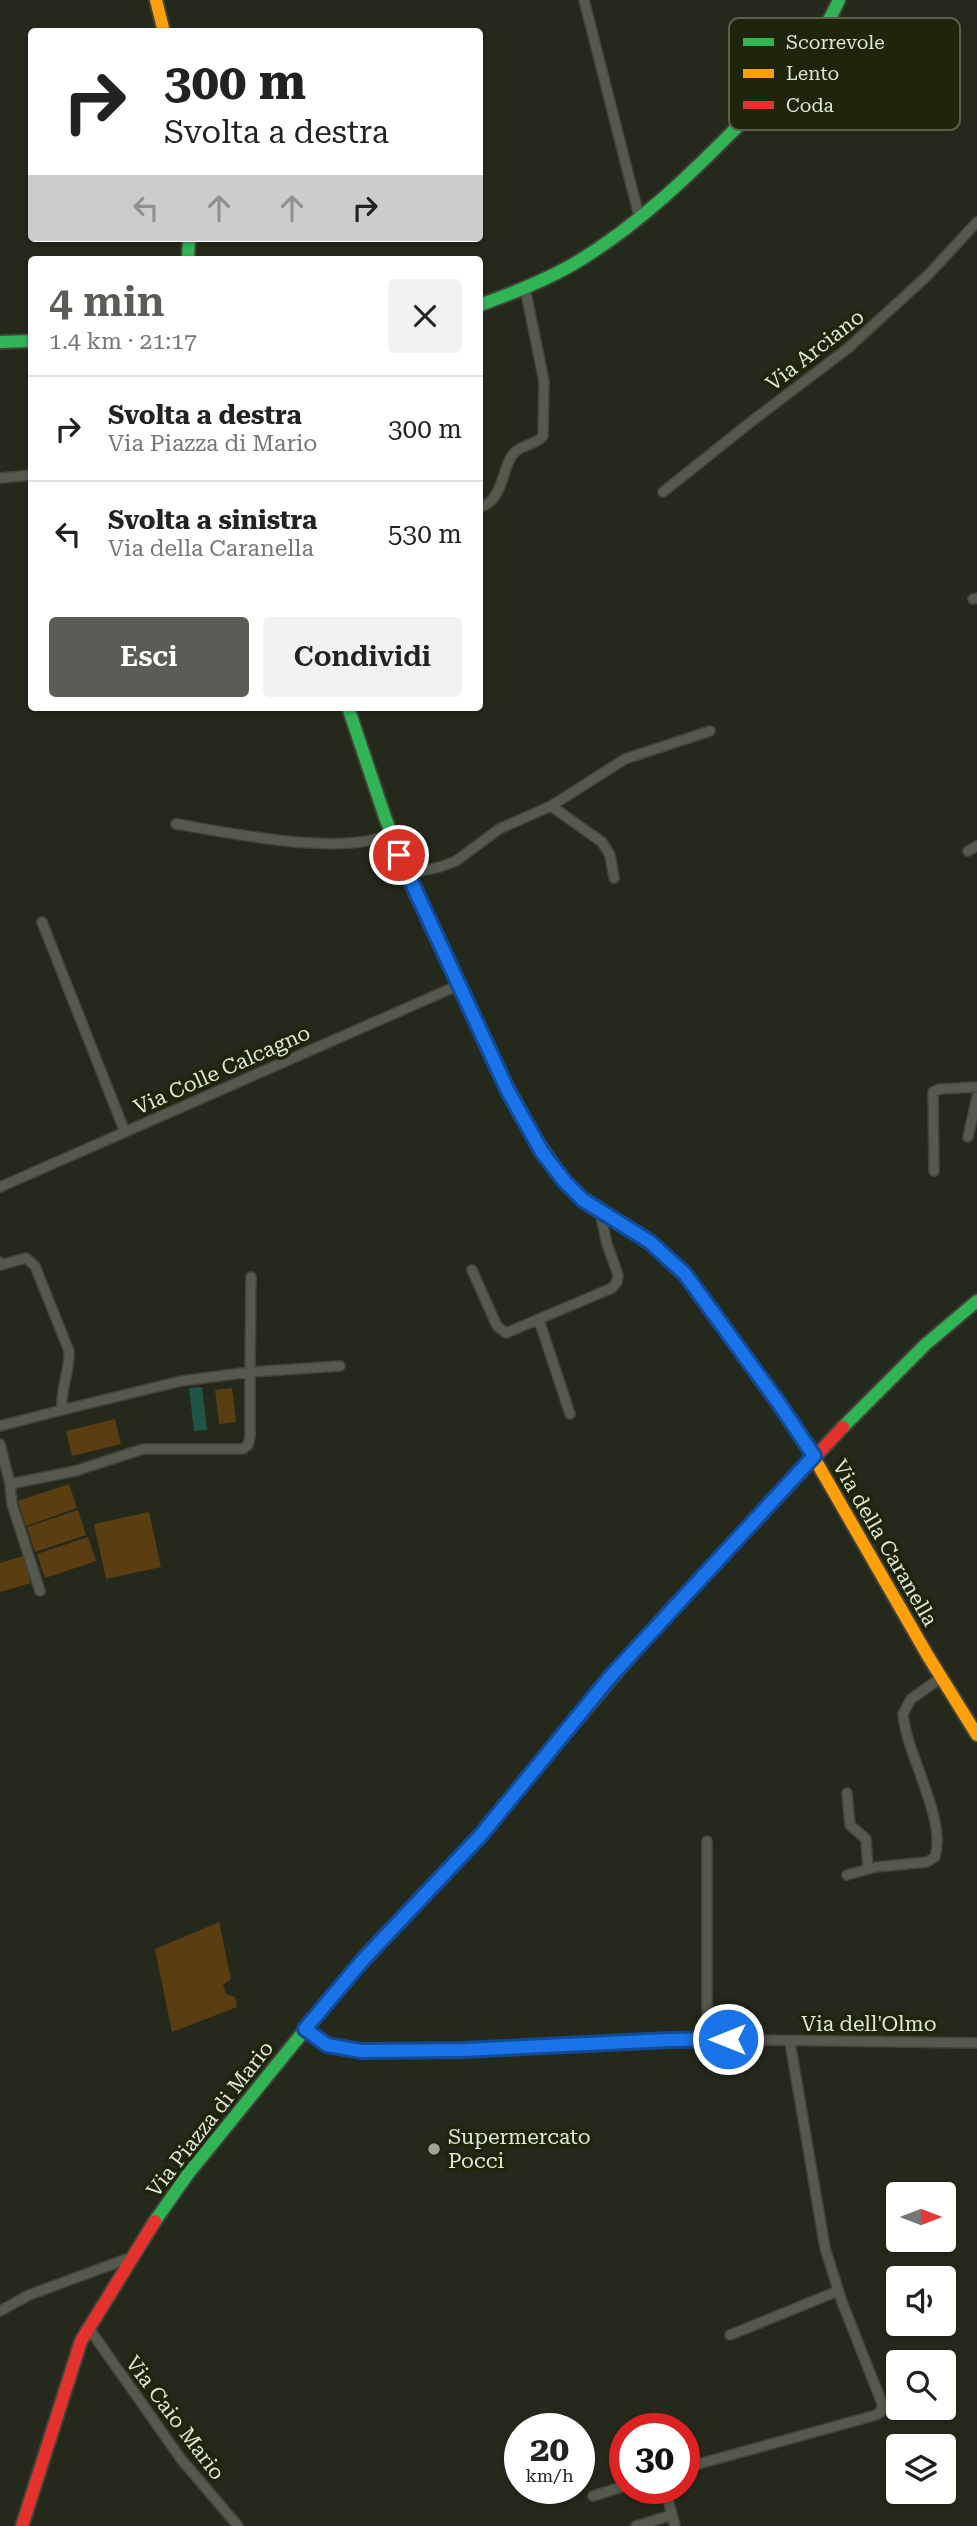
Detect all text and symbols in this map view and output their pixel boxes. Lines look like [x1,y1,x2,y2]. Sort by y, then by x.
legend [729,18,960,130]
text: Scorrevole [786,31,885,54]
text: 300 m [164,54,306,111]
icon: right [49,56,140,147]
text: Lento [786,62,839,85]
text: Coda [786,94,835,117]
text: Svolta a destra [164,113,389,151]
icon: left [127,189,165,227]
icon: ahead [200,189,238,227]
icon: ahead [273,189,311,227]
icon: right [346,189,384,227]
text: 4 min [49,277,165,326]
button: close [388,279,462,353]
street label: Via Arciano [761,304,869,396]
text: 1.4 km · 21:17 [49,328,197,355]
text: Svolta a destra [108,400,302,430]
icon: right [49,410,87,448]
text: 300 m [388,414,462,444]
text: Via Piazza di Mario [108,430,317,457]
text: Svolta a sinistra [108,505,317,535]
icon: left [49,515,87,553]
text: 530 m [388,519,462,549]
text: Via della Caranella [108,535,314,562]
button: Esci [49,617,249,697]
button: Condividi [263,617,462,697]
pin [369,825,429,885]
icon: arrive [380,836,418,874]
street label: Via Colle Calcagno [130,1020,314,1120]
street label: Via della Caranella [828,1456,943,1631]
position arrow [691,2002,765,2076]
street label: Via dell'Olmo [801,2012,937,2036]
street label: Via Piazza di Mario [142,2036,278,2202]
place label: Supermercato Pocci [448,2125,591,2173]
marker: Supermercato Pocci [426,2141,442,2157]
north arrow [886,2182,956,2252]
map controls [886,2182,956,2504]
button: sound [886,2266,956,2336]
button: search [886,2350,956,2420]
street label: Via Caio Mario [121,2351,229,2485]
speed limit sign: 30 [609,2413,700,2504]
text: 20 [530,2429,569,2470]
button: layers [886,2434,956,2504]
text: km/h [525,2465,574,2486]

